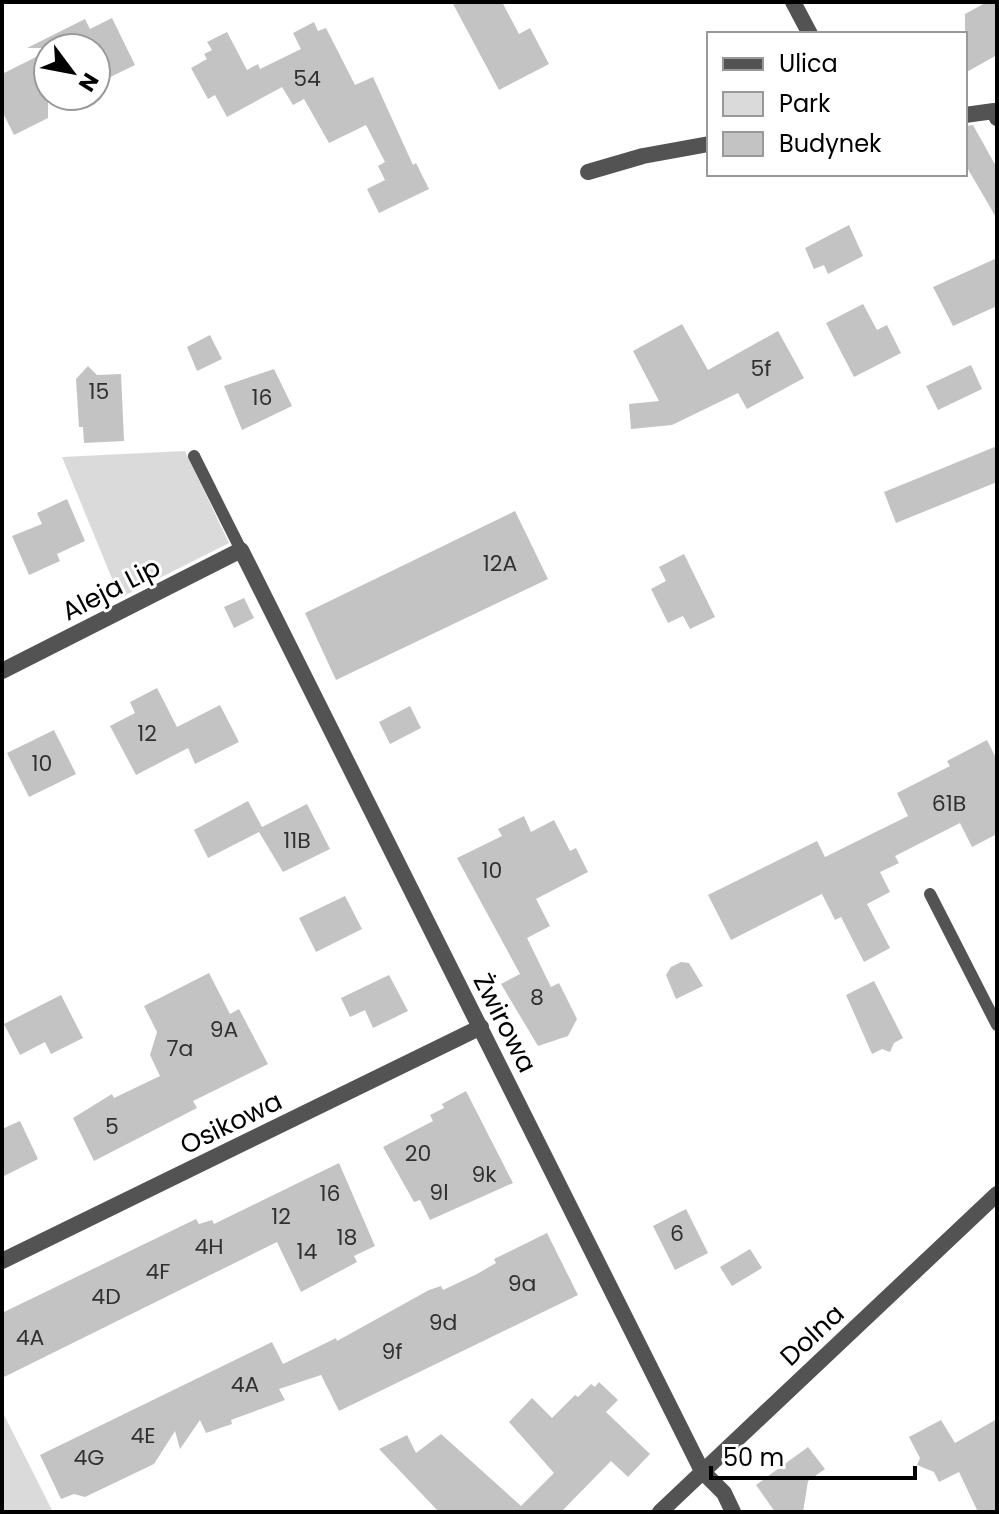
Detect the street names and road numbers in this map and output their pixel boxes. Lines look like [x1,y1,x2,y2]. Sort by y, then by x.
street label: Aleja Lip [56,549,166,629]
street label: Żwirowa [465,967,545,1079]
street label: Osikowa [174,1083,288,1163]
street label: Dolna [772,1296,852,1374]

